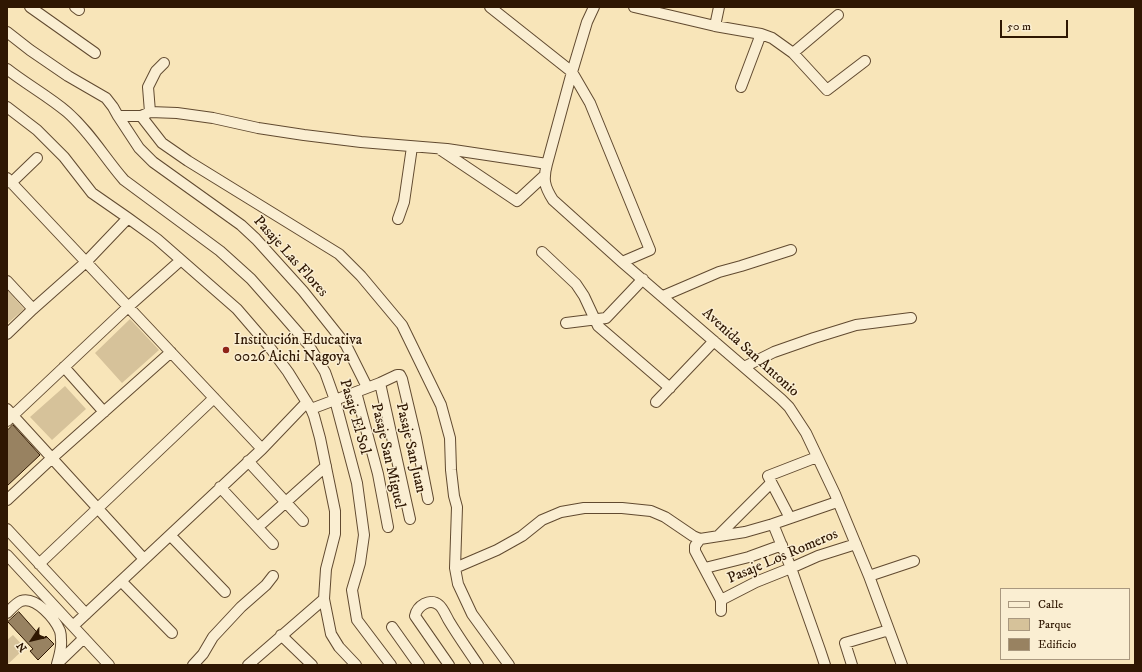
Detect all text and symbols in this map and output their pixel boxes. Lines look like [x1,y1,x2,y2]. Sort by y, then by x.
scale bar [1002,12,1070,38]
text: 50 m [1007,19,1031,34]
street label: Pasaje Las Flores [249,213,331,301]
street label: Avenida San Antonio [698,305,802,401]
place label: Institución Educativa 0026 Aichi Nagoya [234,332,362,367]
marker: Institución Educativa 0026 Aichi Nagoya [221,345,231,355]
street label: Pasaje El Sol [335,377,373,457]
street label: Pasaje San Juan [391,401,429,495]
street label: Pasaje San Miguel [366,402,408,510]
street label: Pasaje Los Romeros [725,526,841,588]
legend [1000,588,1130,660]
text: Calle [1038,597,1063,612]
text: Parque [1038,617,1071,632]
north arrow [12,620,52,660]
text: Edificio [1038,637,1076,652]
text: N [14,639,30,655]

